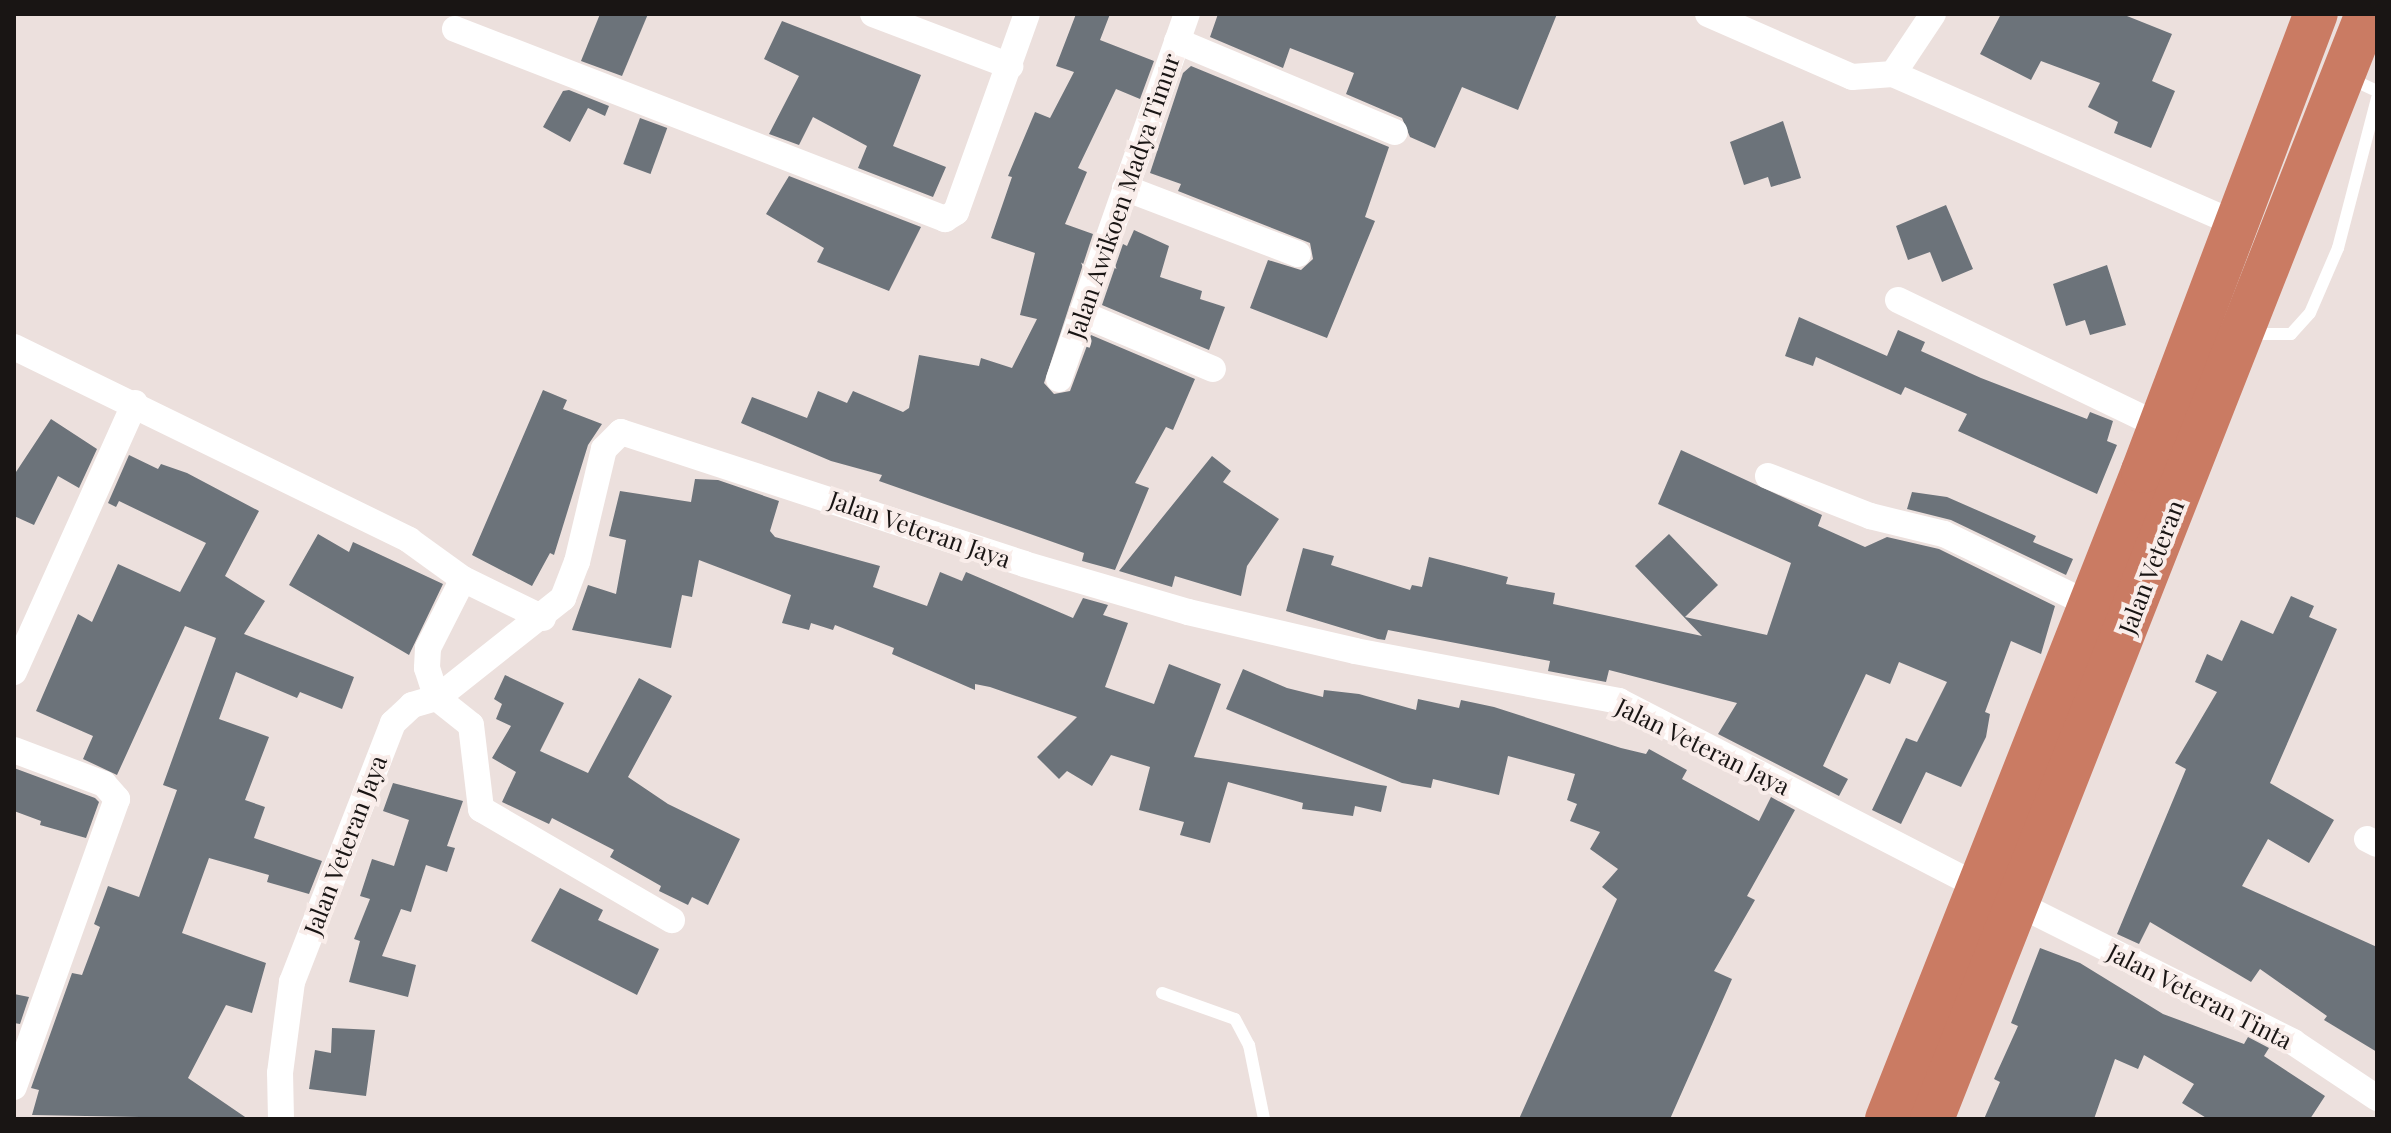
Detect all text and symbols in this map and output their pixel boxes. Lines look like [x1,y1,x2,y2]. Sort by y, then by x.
street label: Jalan Awikoen Madya Timur [1060,49,1186,343]
street label: Jalan Veteran Jaya [825,484,1015,574]
street label: Jalan Veteran [2112,496,2190,638]
street label: Jalan Veteran Jaya [1611,691,1795,801]
street label: Jalan Veteran Jaya [297,751,393,939]
street label: Jalan Veteran Tinta [2102,937,2298,1055]

